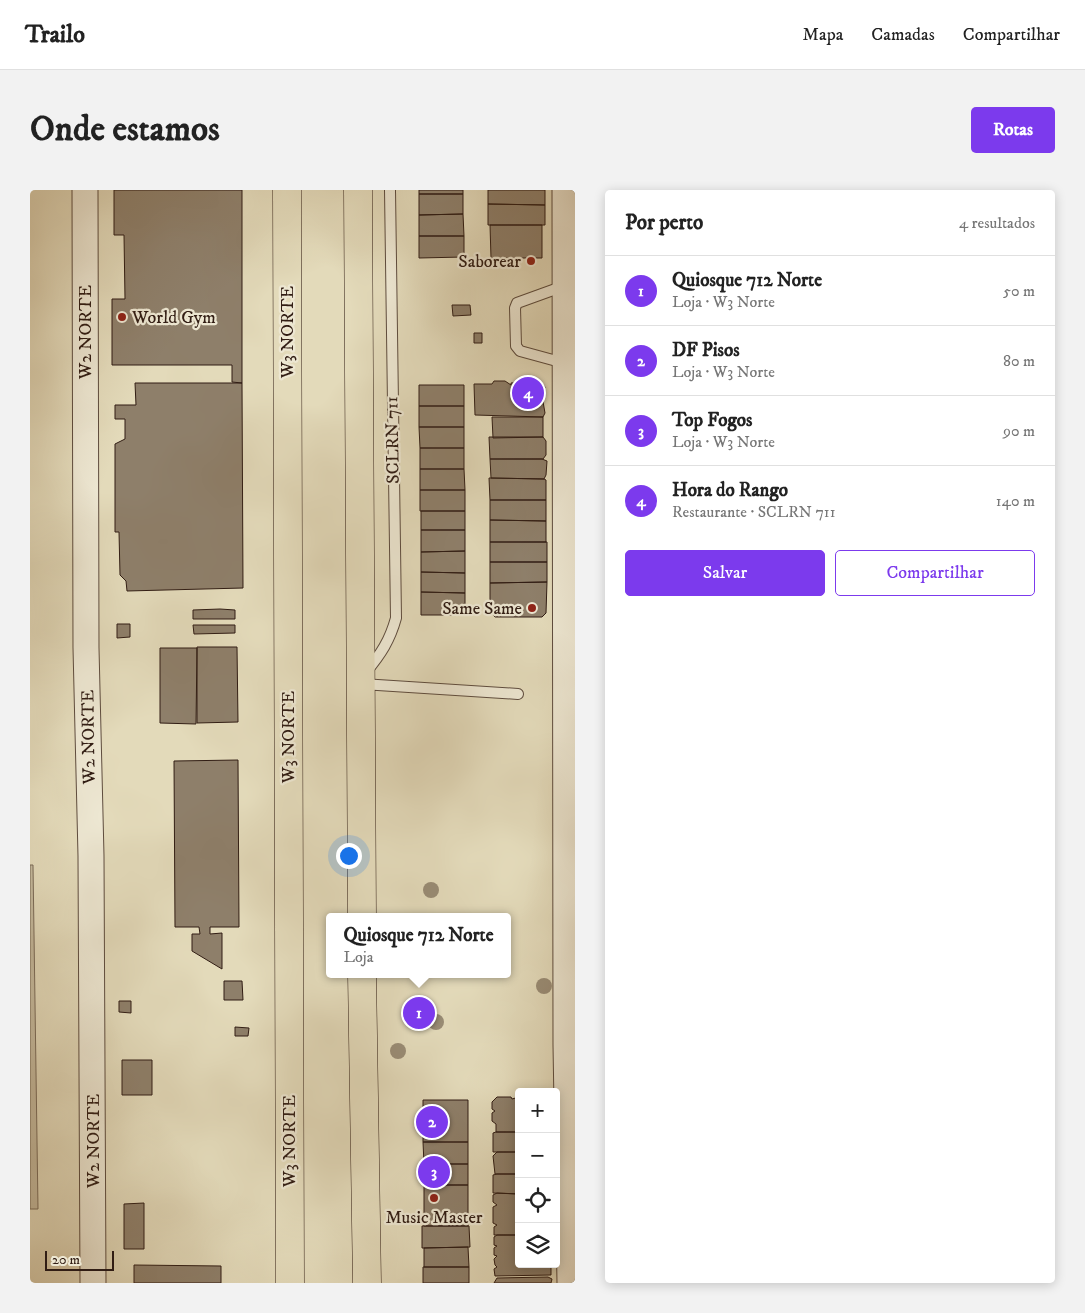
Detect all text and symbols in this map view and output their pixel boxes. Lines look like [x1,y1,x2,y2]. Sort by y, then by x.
text: Trailo [25,20,85,50]
text: Mapa [803,24,843,46]
text: Camadas [871,24,935,46]
text: Compartilhar [963,24,1060,46]
button: Rotas [971,107,1055,153]
text: Onde estamos [30,108,220,152]
text: Por perto [625,210,703,236]
text: 4 resultados [959,213,1035,233]
place label: Saborear [458,251,521,273]
marker: Saborear [525,255,537,267]
text: Quiosque 712 Norte [672,269,822,292]
text: 1 [638,281,644,301]
text: 50 m [1003,281,1035,301]
street label: W2 NORTE [75,284,97,380]
street label: W3 NORTE [277,285,299,379]
text: Loja · W3 Norte [672,292,775,312]
place label: World Gym [131,307,216,329]
marker: World Gym [116,311,128,323]
text: DF Pisos [672,339,740,362]
text: 2 [637,351,645,371]
text: 80 m [1003,351,1035,371]
text: Loja · W3 Norte [672,362,775,382]
pin: 4 [512,374,544,412]
street label: SCLRN 711 [381,396,405,484]
text: Top Fogos [672,409,752,432]
text: 3 [638,421,644,441]
text: 90 m [1003,421,1035,441]
text: Loja · W3 Norte [672,432,775,452]
text: Hora do Rango [672,479,788,502]
text: 4 [636,491,646,511]
text: 140 m [996,491,1035,511]
text: Restaurante · SCLRN 711 [672,502,836,522]
button: Salvar [625,550,825,596]
button: Compartilhar [835,550,1035,596]
place label: Same Same [442,598,522,620]
marker: Same Same [526,602,538,614]
street label: W2 NORTE [77,689,101,786]
street label: W3 NORTE [278,690,300,784]
your location [336,843,362,869]
popup [326,913,511,978]
text: Quiosque 712 Norte [343,924,494,947]
text: Loja [343,947,373,967]
pin: 1 [403,994,435,1032]
map controls [515,1088,560,1268]
button: + [515,1088,560,1133]
street label: W2 NORTE [83,1093,105,1189]
street label: W3 NORTE [279,1094,301,1188]
pin: 2 [416,1103,448,1141]
button: − [515,1133,560,1178]
pin: 3 [418,1153,450,1191]
button: locate [515,1178,560,1223]
marker: Music Master [428,1192,440,1204]
place label: Music Master [385,1207,483,1229]
button: layers [515,1223,560,1268]
scale bar [45,1248,114,1271]
text: 20 m [52,1251,80,1269]

